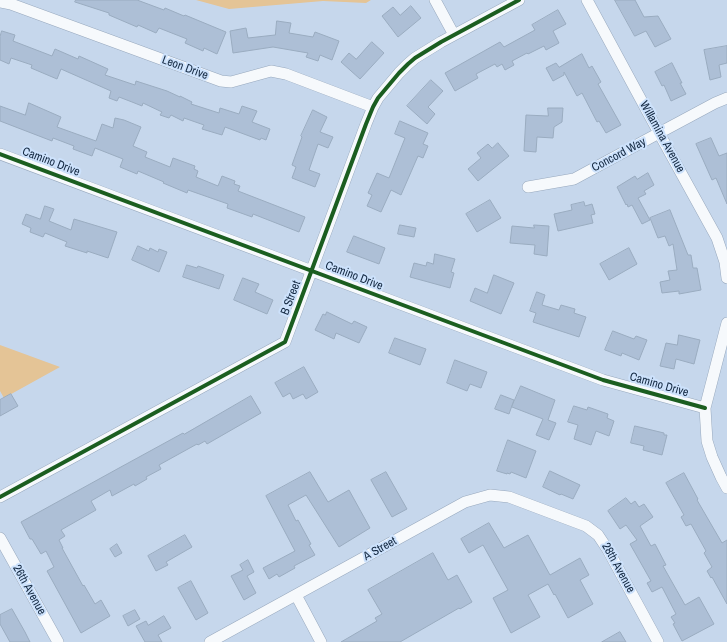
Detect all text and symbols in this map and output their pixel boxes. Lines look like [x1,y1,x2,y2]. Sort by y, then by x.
street label: Leon Drive [160,53,210,83]
street label: Willamina Avenue [636,99,688,175]
street label: Concord Way [589,135,649,175]
street label: Camino Drive [20,144,82,180]
street label: Camino Drive [323,258,385,294]
street label: B Street [278,279,304,317]
street label: Camino Drive [628,370,690,400]
street label: A Street [361,534,399,564]
street label: 28th Avenue [598,540,638,596]
street label: 26th Avenue [9,562,49,618]

